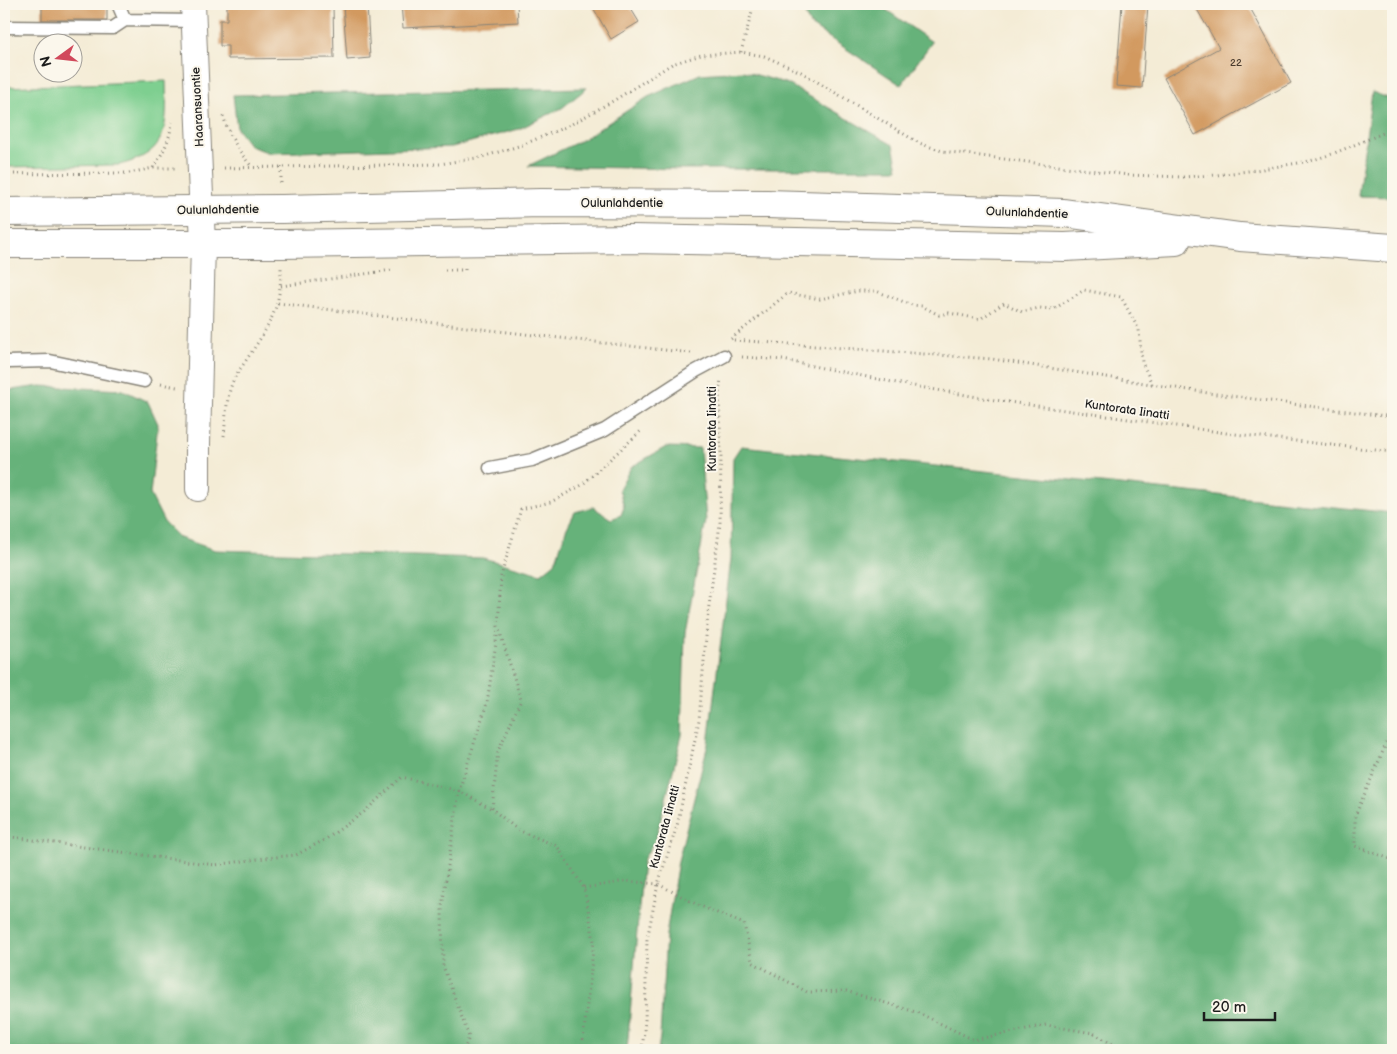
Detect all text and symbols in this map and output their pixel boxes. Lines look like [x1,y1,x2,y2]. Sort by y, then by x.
north arrow [32,32,82,82]
text: N [36,54,55,69]
house number: 22 [1230,57,1242,69]
street label: Haaransuontie [188,67,208,147]
street label: Oulunlahdentie [581,196,663,211]
street label: Oulunlahdentie [177,202,259,218]
street label: Oulunlahdentie [986,204,1068,222]
street label: Kuntorata Iinatti [705,386,720,472]
street label: Kuntorata Iinatti [1084,397,1171,423]
street label: Kuntorata Iinatti [647,784,683,870]
scale bar [1204,989,1276,1021]
text: 20 m [1212,998,1246,1017]

